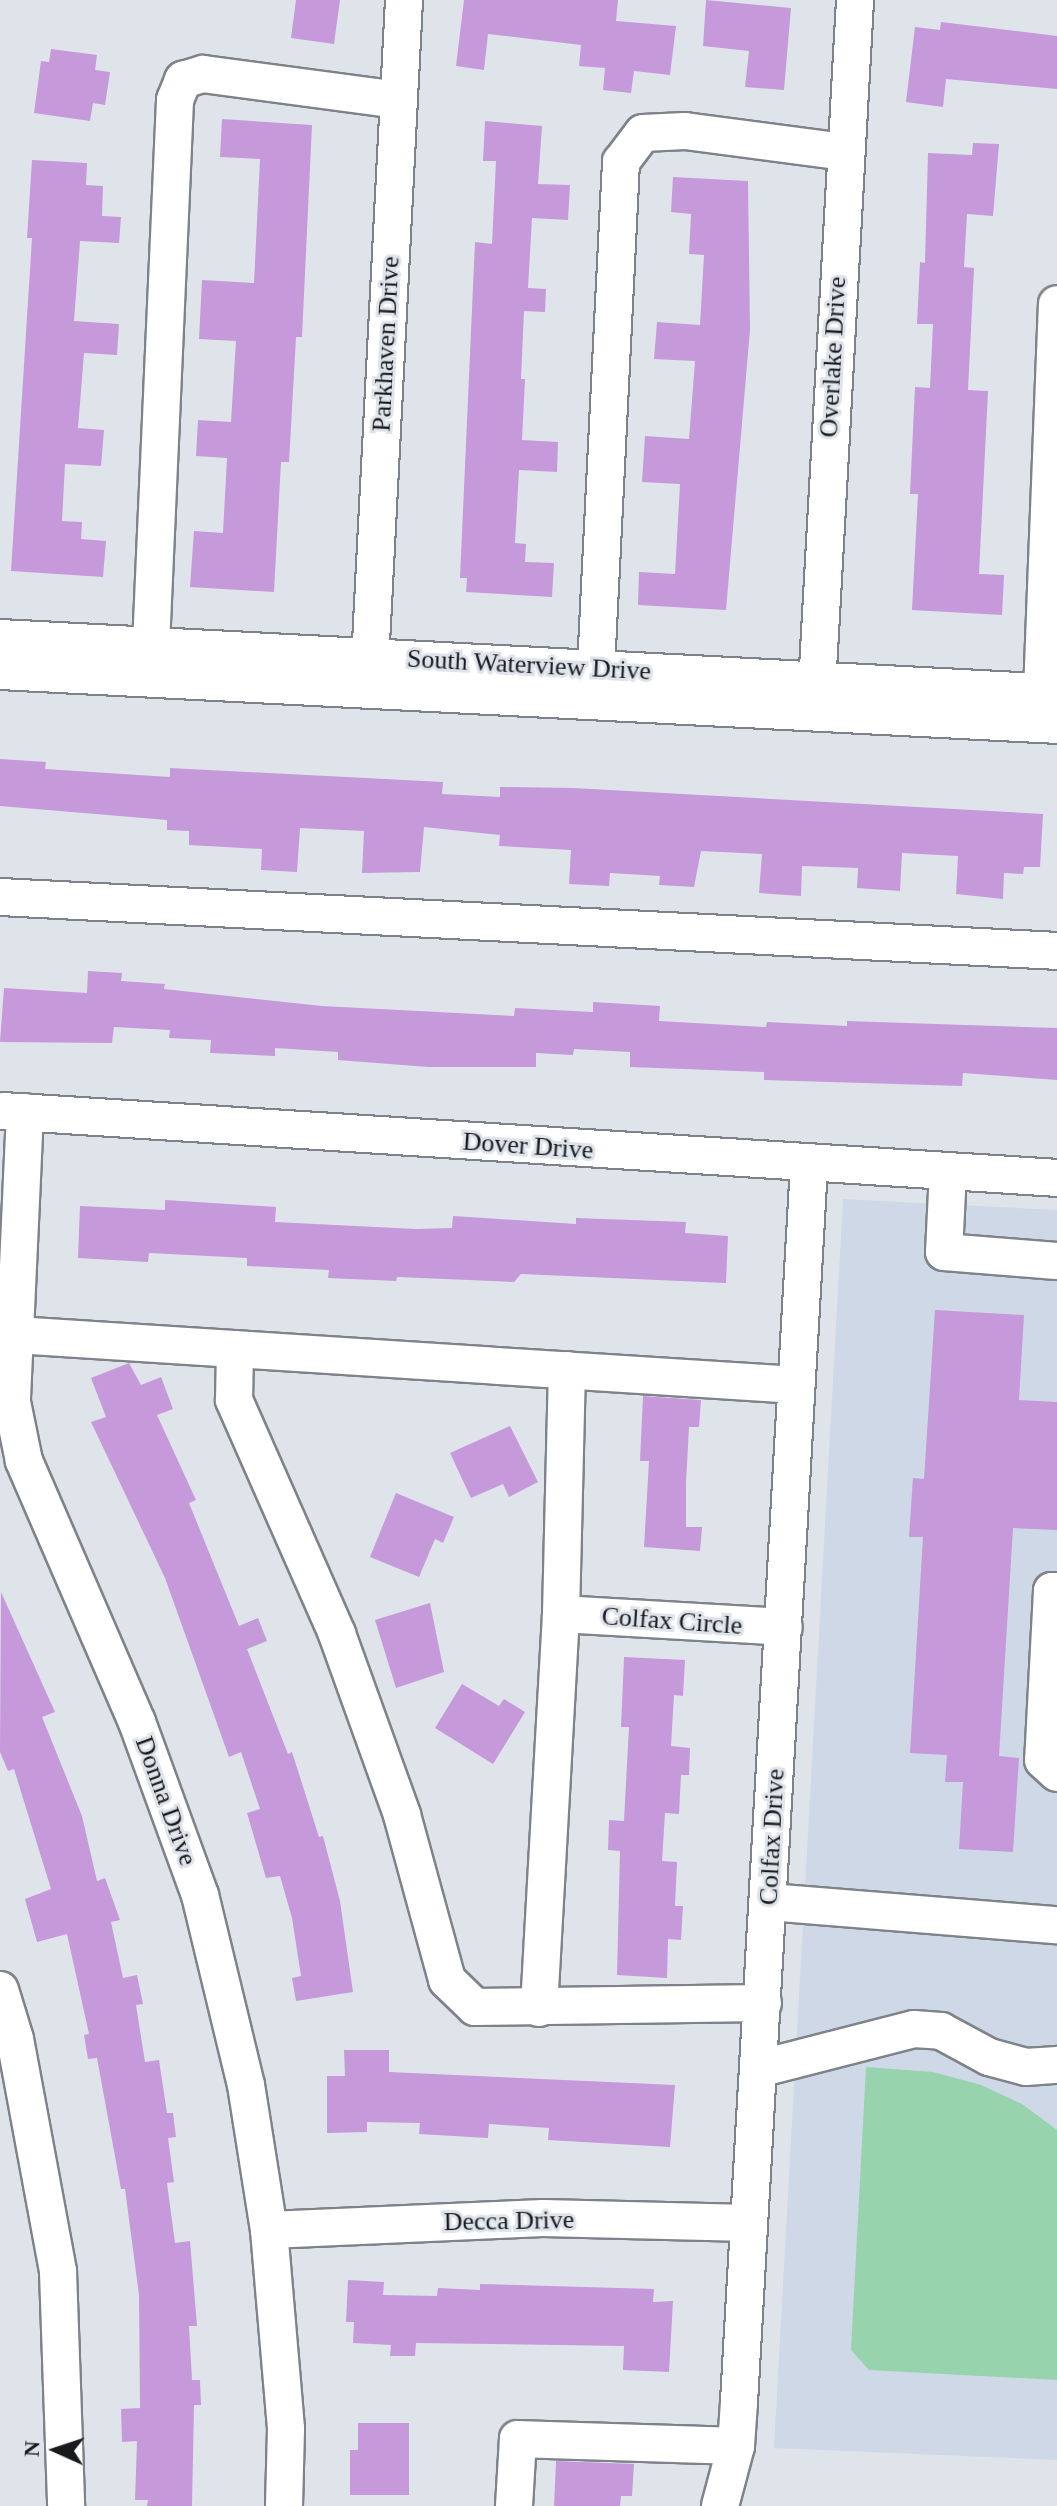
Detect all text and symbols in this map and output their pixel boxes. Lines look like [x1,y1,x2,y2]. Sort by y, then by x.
street label: Parkhaven Drive [366,256,406,432]
street label: Overlake Drive [813,276,853,438]
street label: South Waterview Drive [406,643,652,687]
street label: Dover Drive [462,1126,594,1166]
street label: Colfax Circle [601,1601,743,1641]
street label: Donna Drive [128,1732,204,1870]
street label: Colfax Drive [753,1768,791,1906]
street label: Decca Drive [443,2204,575,2238]
north arrow [16,2410,96,2490]
text: N [19,2440,44,2457]

